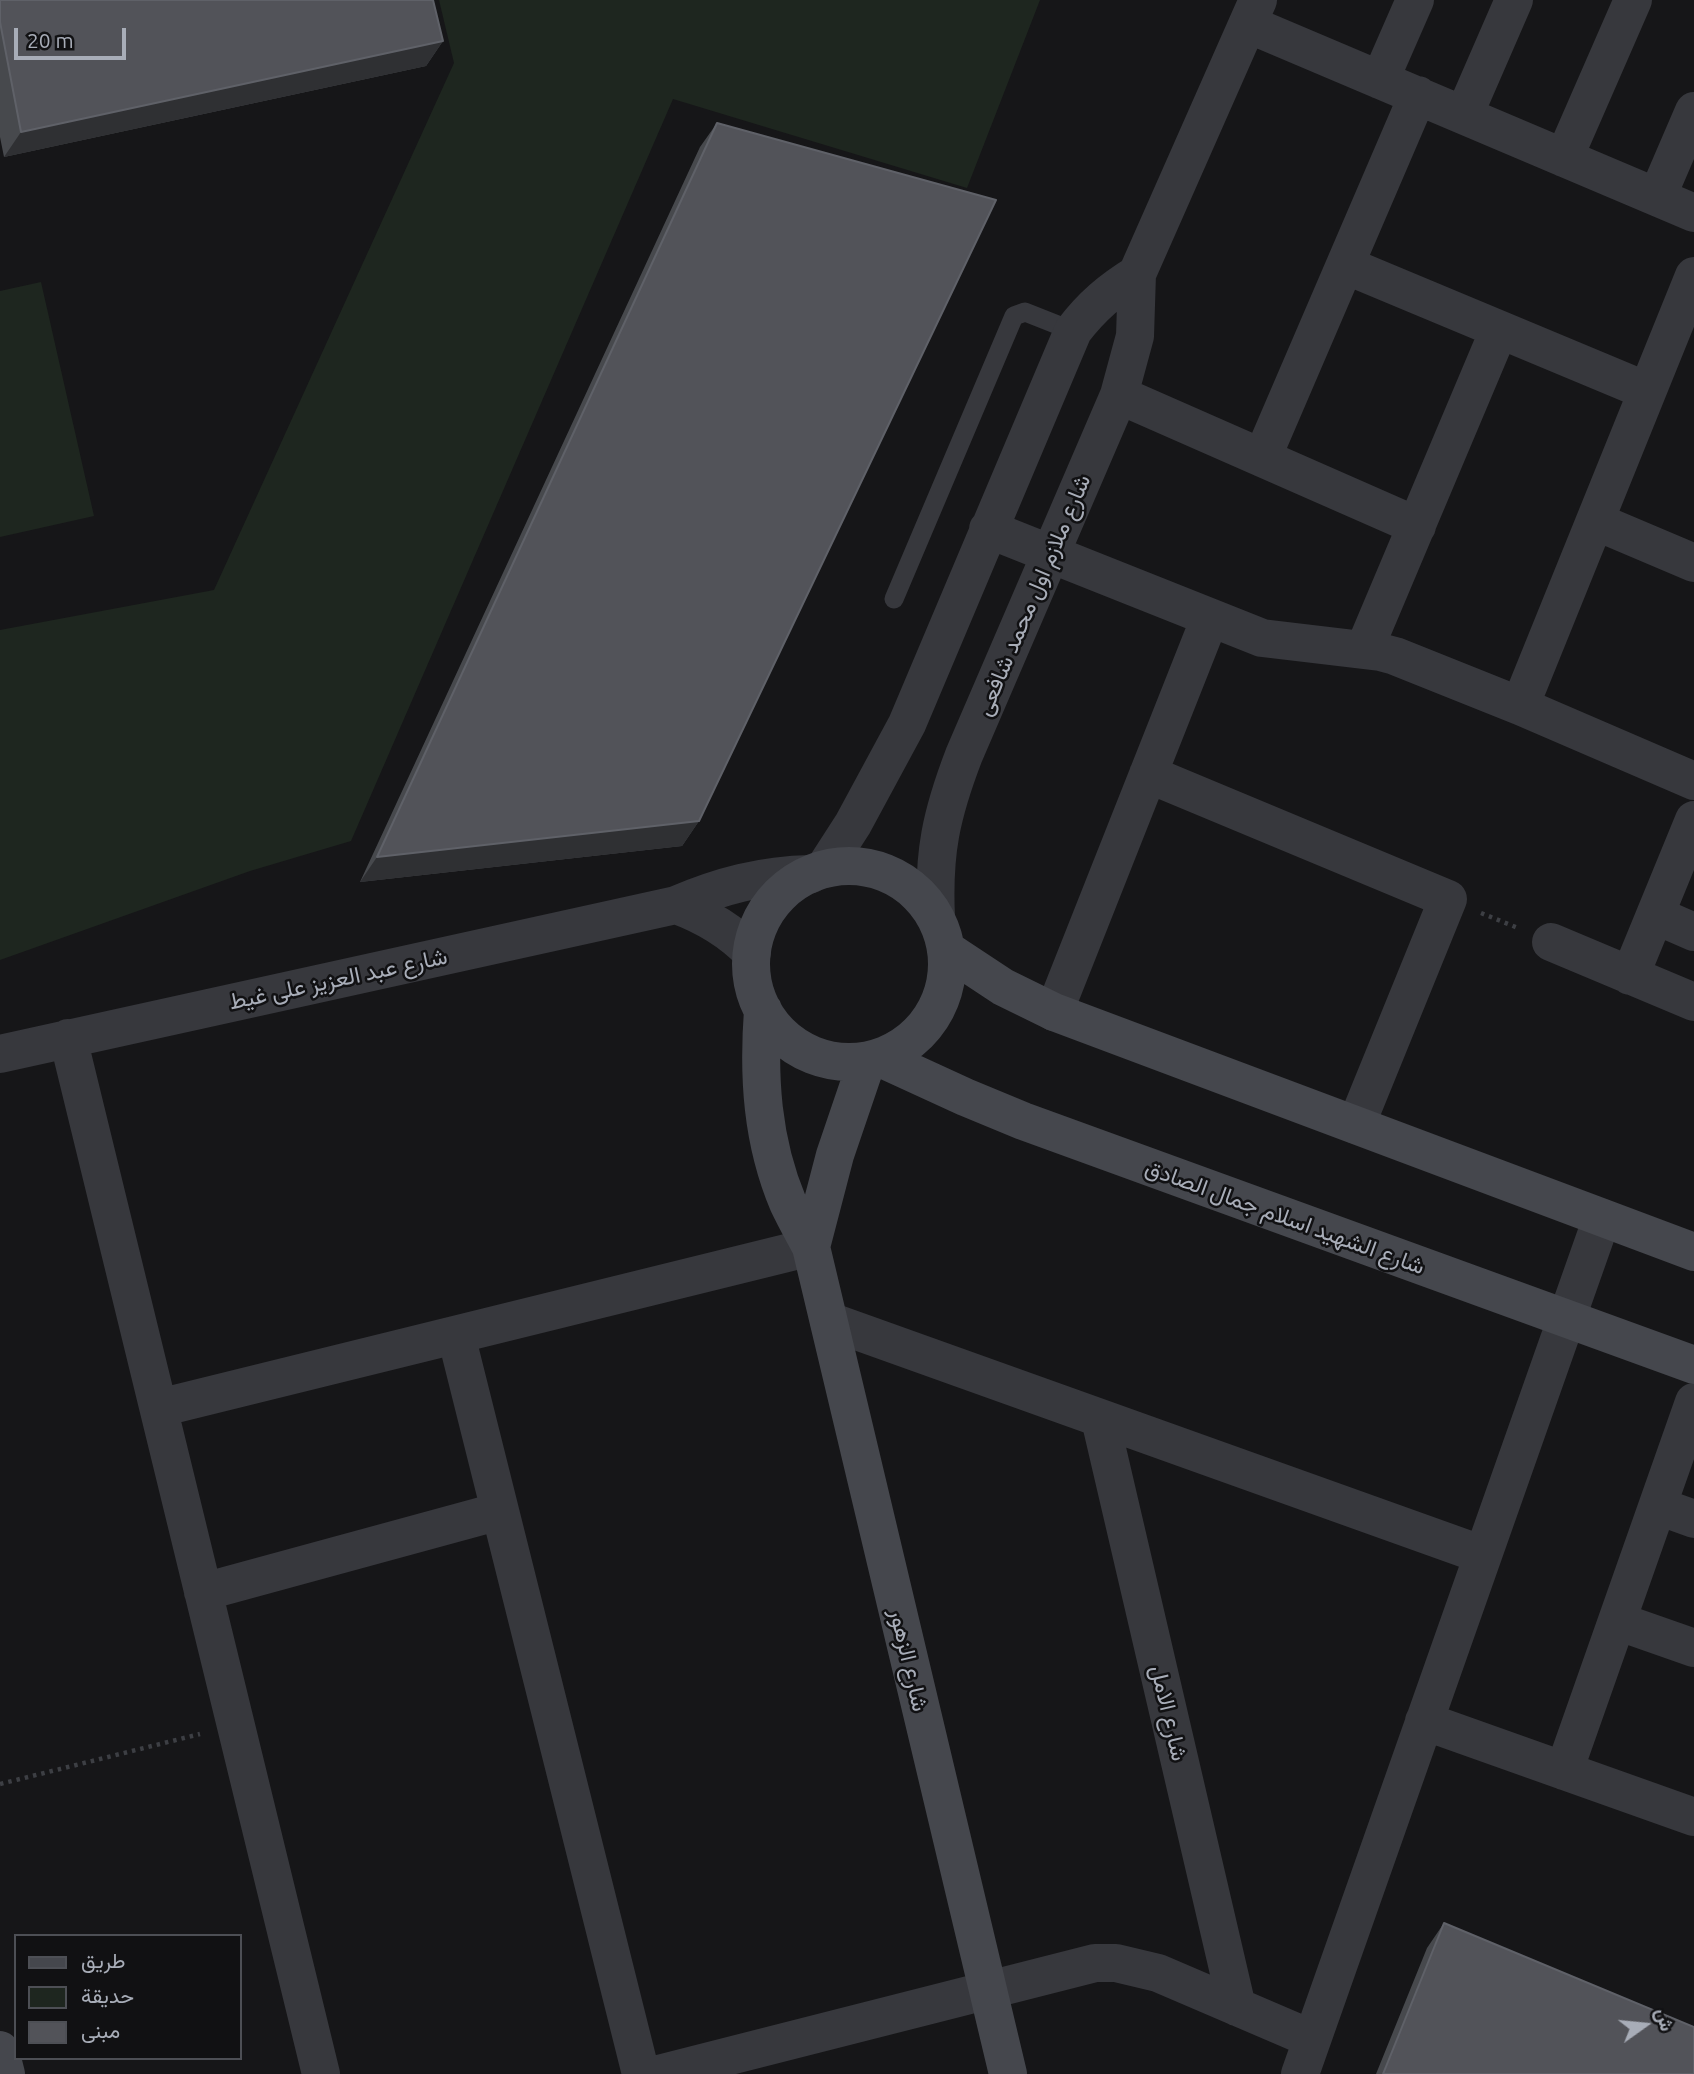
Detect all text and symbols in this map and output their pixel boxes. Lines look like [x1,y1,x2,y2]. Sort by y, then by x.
scale bar [18,14,130,58]
text: 20 m [27,28,74,52]
street label: شارع ملازم اول محمد شافعى [970,470,1096,720]
street label: شارع عبد العزيز على غيط [226,942,450,1016]
street label: شارع الشهيد اسلام جمال الصادق [1141,1153,1429,1281]
street label: شارع الزهور [884,1606,934,1714]
street label: شارع الامل [1145,1662,1193,1764]
legend [14,1934,242,2060]
text: طريق [81,1948,126,1972]
text: حديقة [81,1983,134,2007]
north arrow [1610,1990,1680,2060]
text: ش [1652,2006,1679,2033]
text: مبنى [81,2018,120,2042]

